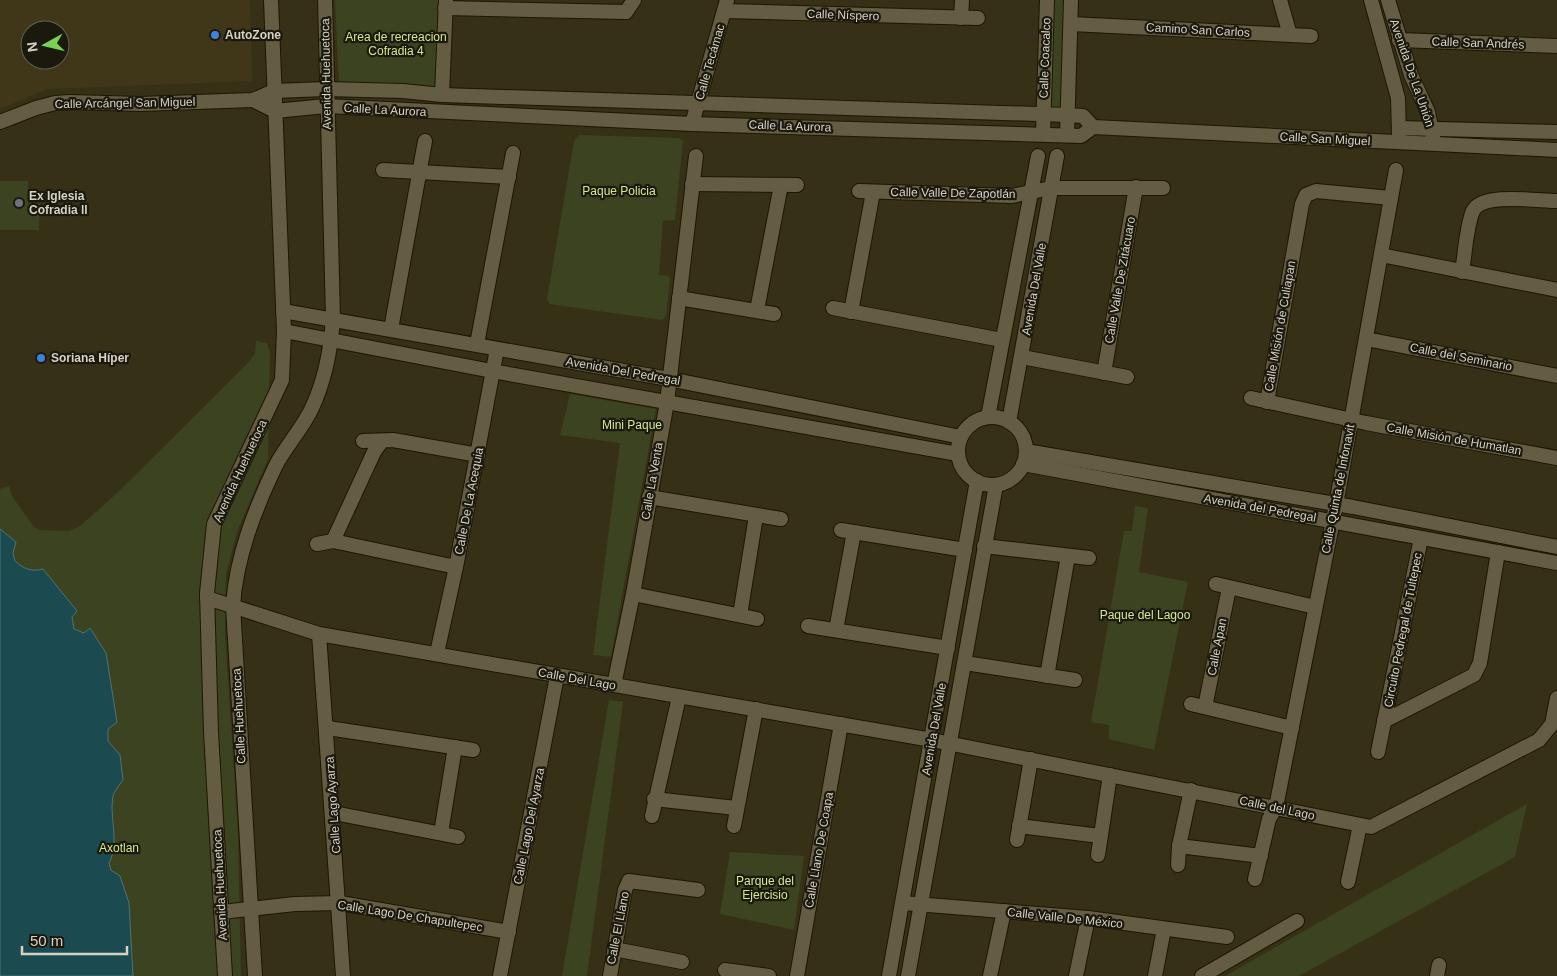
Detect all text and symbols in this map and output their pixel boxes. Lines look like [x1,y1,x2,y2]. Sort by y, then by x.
street label: Calle Níspero [806,7,880,23]
street label: Calle Coacalco [1037,17,1053,99]
street label: Avenida De La Unión [1387,17,1437,129]
street label: Avenida Huehuetoca [318,18,334,130]
north arrow [20,20,70,70]
street label: Camino San Carlos [1146,20,1250,40]
street label: Calle Tecámac [692,22,728,102]
place label: AutoZone [225,28,281,42]
marker: AutoZone [209,29,221,41]
park label: Area de recreacion Cofradia 4 [345,30,447,58]
street label: Calle San Andrés [1431,34,1525,52]
text: N [23,41,41,53]
street label: Calle Arcángel San Miguel [55,95,195,111]
street label: Calle La Aurora [343,101,427,119]
street label: Calle La Aurora [748,118,832,134]
street label: Calle San Miguel [1279,130,1371,148]
park label: Paque Policia [582,184,656,198]
street label: Calle Valle De Zapotlán [890,185,1016,201]
place label: Ex Iglesia Cofradia ll [29,189,88,217]
marker: Ex Iglesia Cofradia ll [13,197,25,209]
street label: Calle Valle De Zitácuaro [1102,215,1138,344]
street label: Avenida Del Valle [1019,241,1049,336]
street label: Calle Misión de Culiapan [1262,259,1298,393]
street label: Calle del Seminario [1409,340,1514,374]
place label: Soriana Híper [51,351,129,365]
marker: Soriana Híper [35,352,47,364]
street label: Avenida Del Pedregal [565,354,681,388]
street label: Avenida Huehuetoca [210,417,270,524]
park label: Mini Paque [602,418,662,432]
street label: Calle Misión de Humatlan [1385,420,1523,458]
street label: Calle Quinta de Infonavit [1319,423,1358,555]
street label: Calle La Venta [638,441,666,521]
street label: Calle De La Acequia [452,446,486,556]
street label: Avenida del Pedregal [1203,491,1317,525]
street label: Circuito Pedregal de Tultepec [1381,551,1425,709]
park label: Paque del Lagoo [1100,608,1191,622]
street label: Calle Apan [1205,617,1229,677]
street label: Calle Del Lago [537,665,617,693]
street label: Calle Huehuetoca [229,668,248,764]
street label: Avenida Del Valle [919,681,949,776]
street label: Calle Lago Ayarza [323,756,343,854]
street label: Calle Lago Del Ayarza [511,766,547,886]
street label: Calle Llano De Coapa [802,791,836,909]
street label: Calle del Lago [1238,793,1316,823]
street label: Avenida Huehuetoca [210,829,230,941]
park label: Axotlan [99,841,139,855]
park label: Parque del Ejercisio [736,874,794,902]
street label: Calle El Llano [604,890,632,966]
street label: Calle Lago De Chapultepec [336,898,484,934]
street label: Calle Valle De México [1006,905,1124,931]
scale bar [22,924,128,956]
text: 50 m [30,932,63,949]

